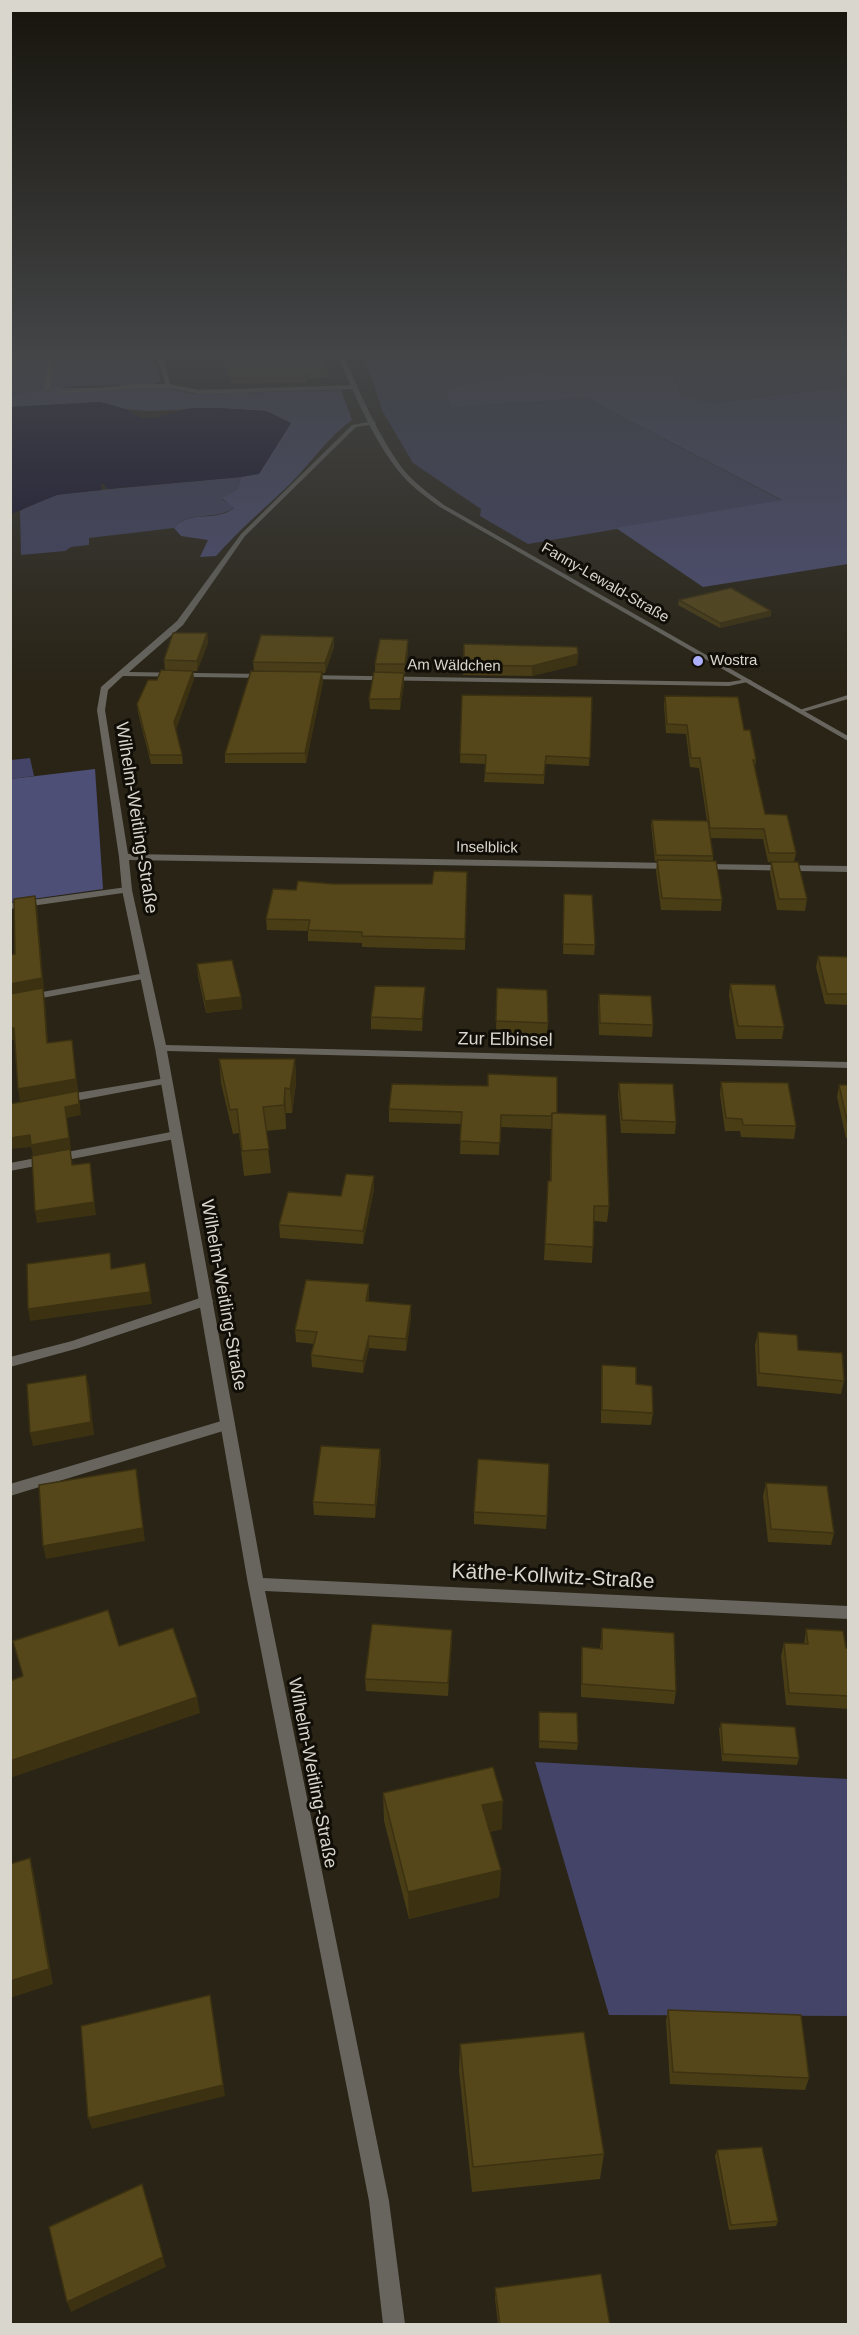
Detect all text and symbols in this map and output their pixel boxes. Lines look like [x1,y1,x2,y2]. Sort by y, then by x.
street label: Fanny-Lewald-Straße [538,539,672,627]
place label: Wostra [710,652,757,670]
marker: Wostra [691,654,705,668]
street label: Am Wäldchen [407,656,501,676]
street label: Wilhelm-Weitling-Straße [110,721,162,915]
street label: Inselblick [456,838,518,858]
street label: Zur Elbinsel [457,1028,553,1052]
street label: Wilhelm-Weitling-Straße [196,1198,250,1392]
street label: Käthe-Kollwitz-Straße [451,1559,655,1595]
street label: Wilhelm-Weitling-Straße [283,1676,341,1870]

